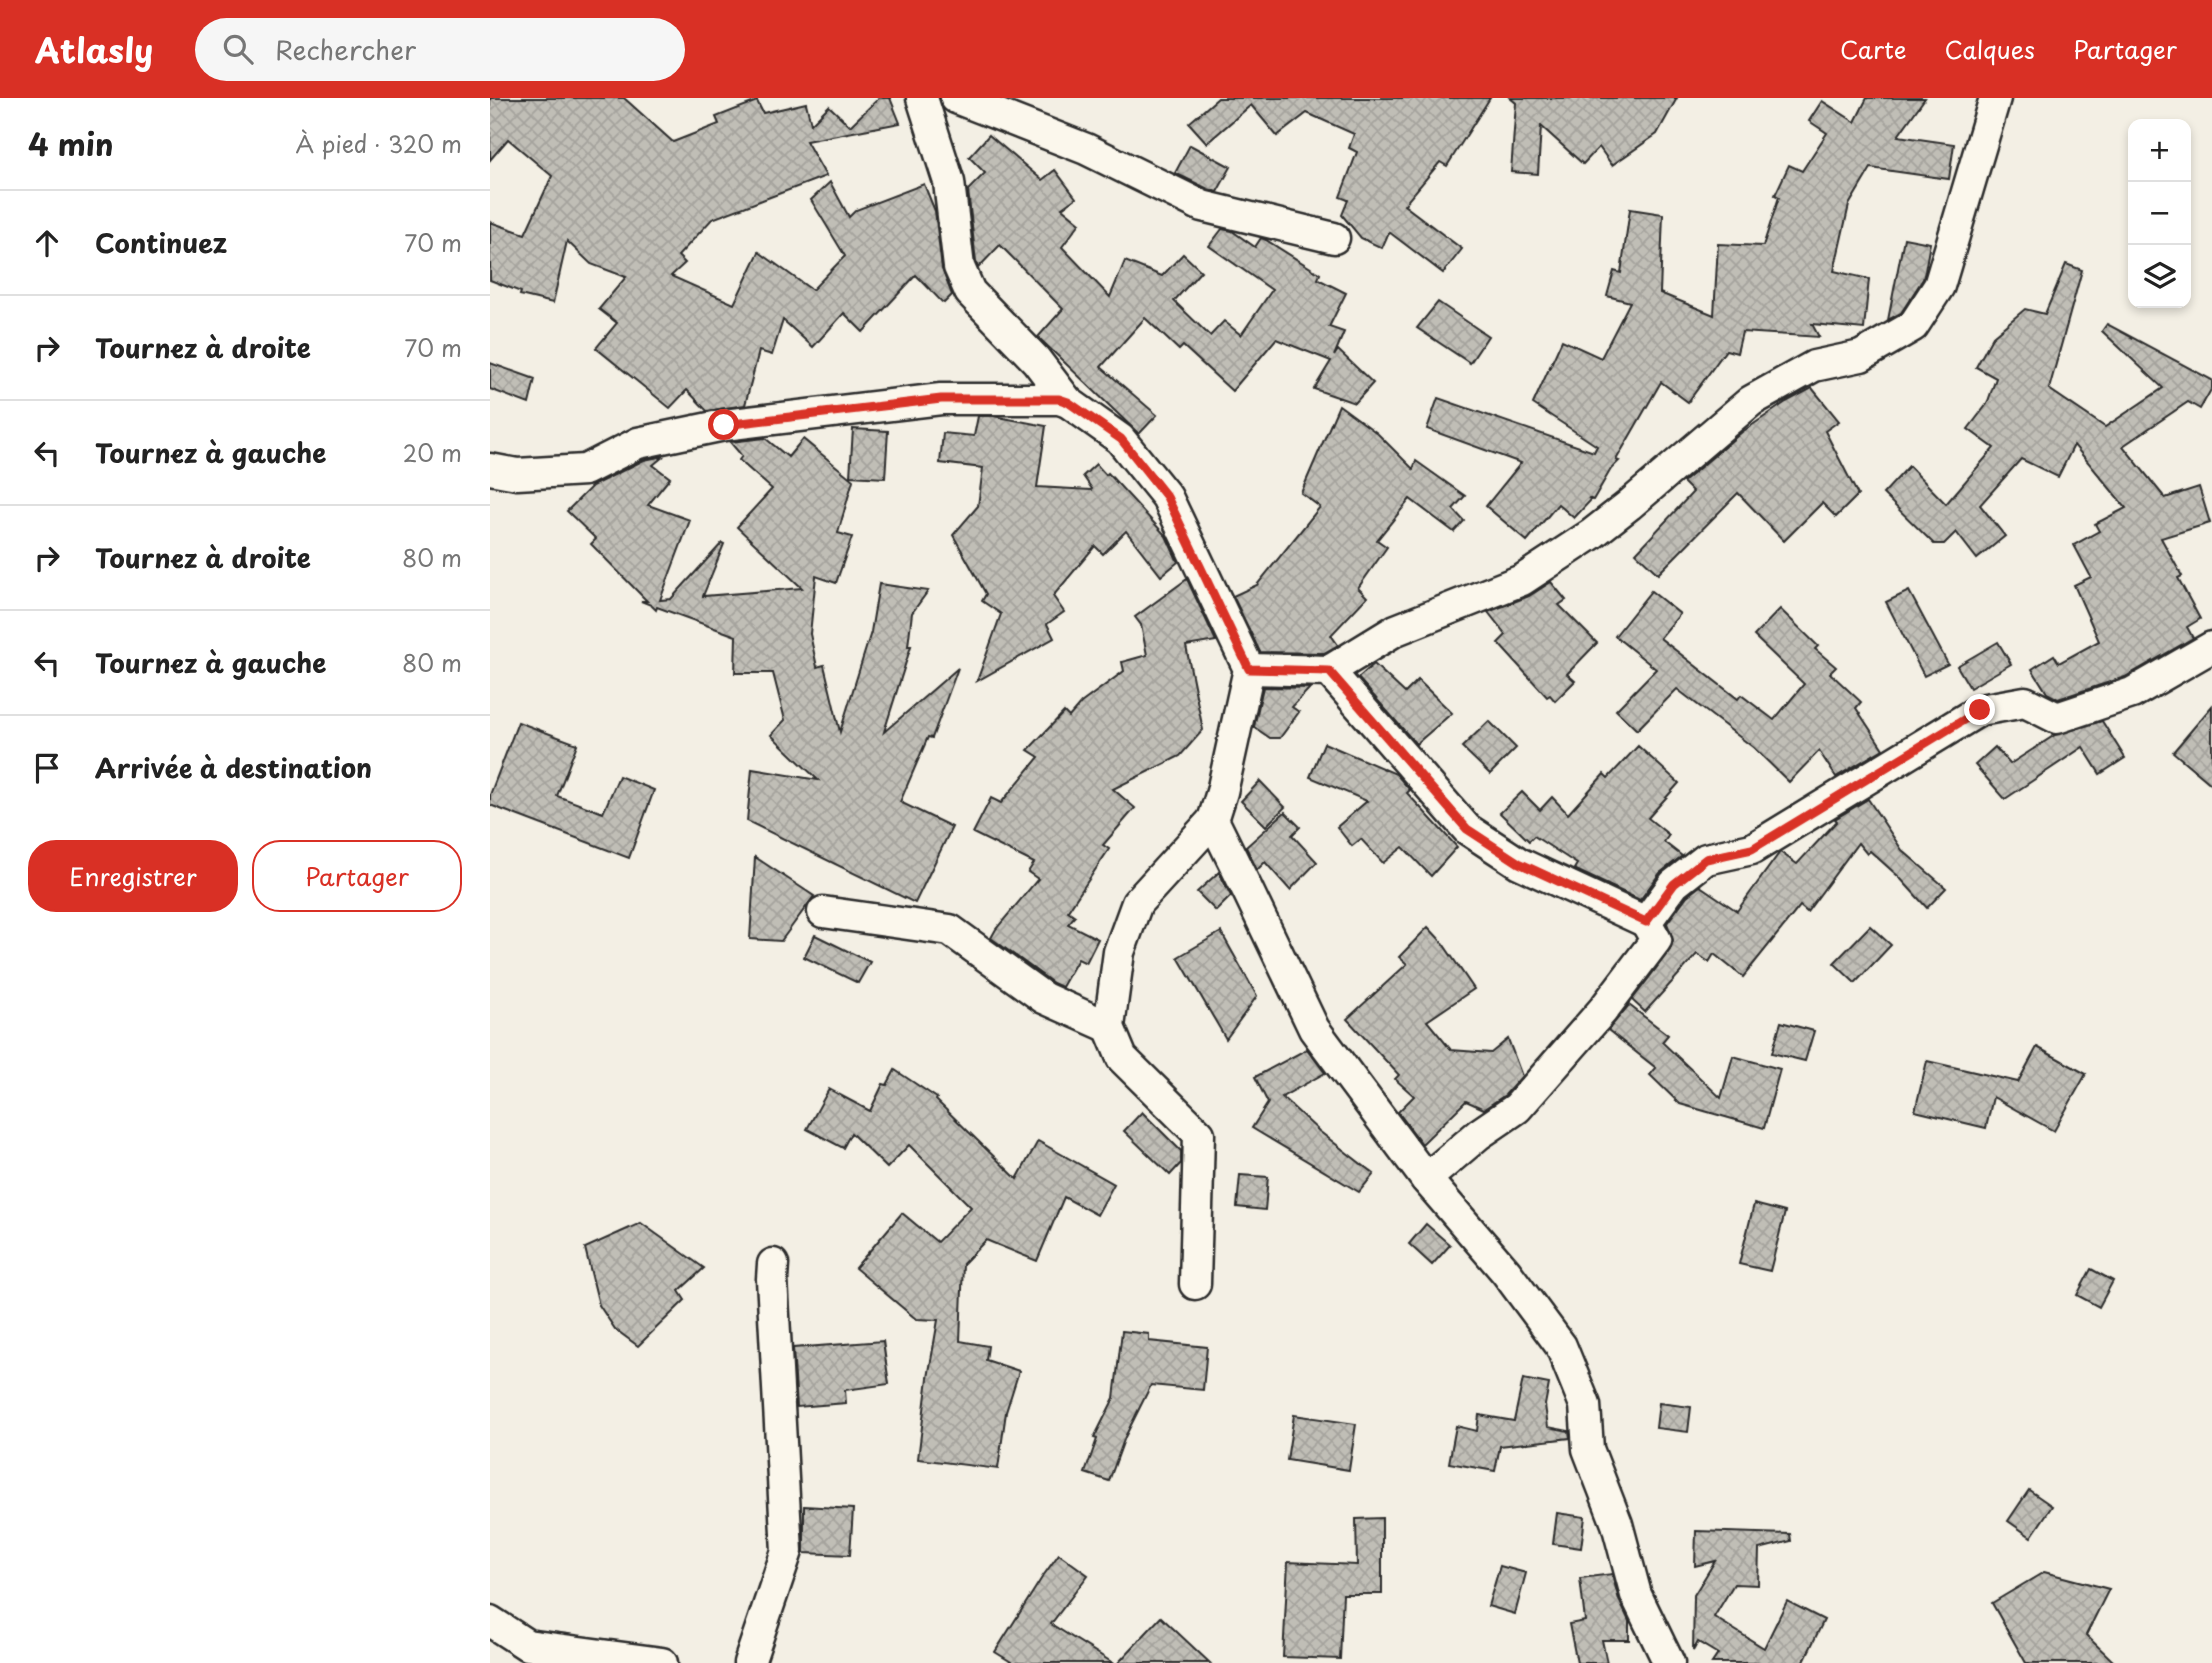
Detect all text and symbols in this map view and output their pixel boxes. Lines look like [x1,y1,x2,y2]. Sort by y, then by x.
search box [195,18,685,81]
text: Atlasly [35,24,153,74]
icon: search [219,30,257,68]
text: Rechercher [275,30,416,69]
text: Carte [1840,31,1906,67]
text: Calques [1944,31,2035,67]
text: Partager [2073,31,2177,67]
map controls [2128,119,2191,308]
button: + [2128,119,2191,182]
text: 4 min [28,121,114,166]
text: À pied · 320 m [295,126,462,161]
button: − [2128,182,2191,245]
text: Continuez [95,223,227,262]
icon: ahead [28,224,66,262]
text: 70 m [404,225,462,260]
button: layers [2128,245,2191,308]
text: Tournez à droite [95,328,311,367]
icon: right [28,329,66,367]
text: 70 m [404,330,462,365]
route start [708,409,739,440]
text: Tournez à gauche [95,433,326,472]
icon: left [28,434,66,472]
text: 20 m [403,435,462,470]
text: Tournez à droite [95,538,311,577]
icon: right [28,539,66,577]
text: 80 m [402,540,462,575]
text: Tournez à gauche [95,643,326,682]
icon: left [28,644,66,682]
text: 80 m [402,645,462,680]
route end [1964,694,1995,725]
text: Arrivée à destination [95,748,372,787]
icon: arrive [28,749,66,787]
button: Enregistrer [28,840,238,912]
button: Partager [252,840,462,912]

